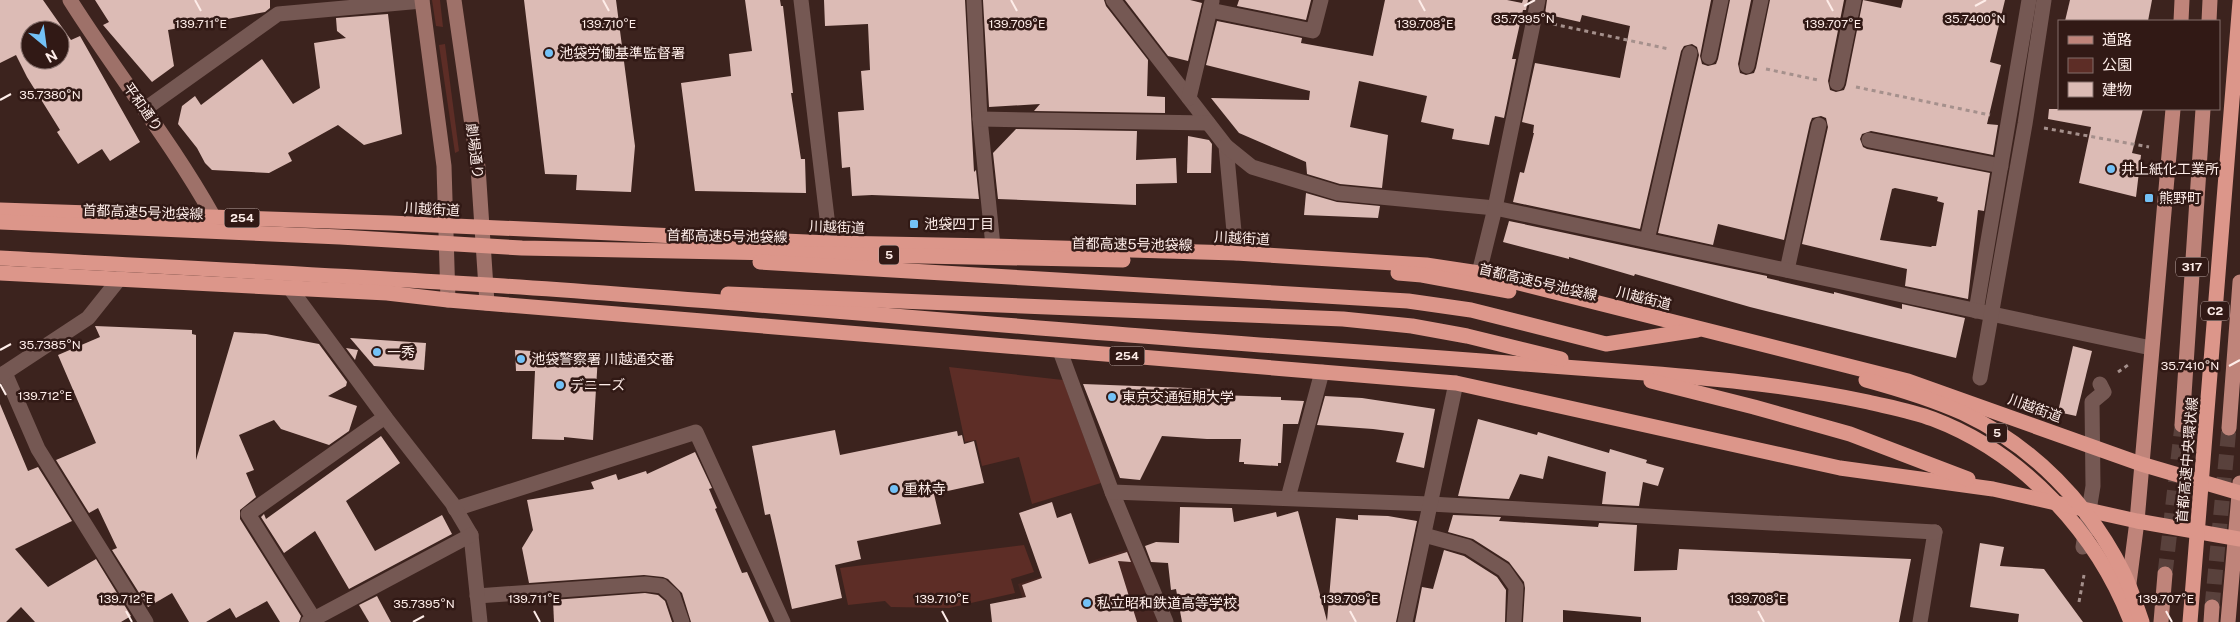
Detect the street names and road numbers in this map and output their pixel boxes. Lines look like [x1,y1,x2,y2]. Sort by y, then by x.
street label: 平和通り [120,79,166,135]
street label: 劇場通り [464,122,486,180]
street label: 川越街道 [404,200,460,218]
street label: 首都高速5号池袋線 [82,202,204,222]
road number: 254 [224,208,260,228]
street label: 川越街道 [809,218,865,236]
street label: 首都高速5号池袋線 [666,227,788,245]
street label: 川越街道 [1214,229,1270,247]
street label: 首都高速5号池袋線 [1071,235,1193,253]
road number: 5 [879,246,899,264]
road number: 317 [2176,258,2208,276]
street label: 首都高速5号池袋線 [1477,261,1599,303]
street label: 川越街道 [1615,283,1673,313]
road number: C2 [2201,302,2229,321]
road number: 254 [1110,346,1144,366]
street label: 川越街道 [2006,391,2064,425]
street label: 首都高速中央環状線 [2174,397,2200,523]
road number: 5 [1987,423,2007,442]

